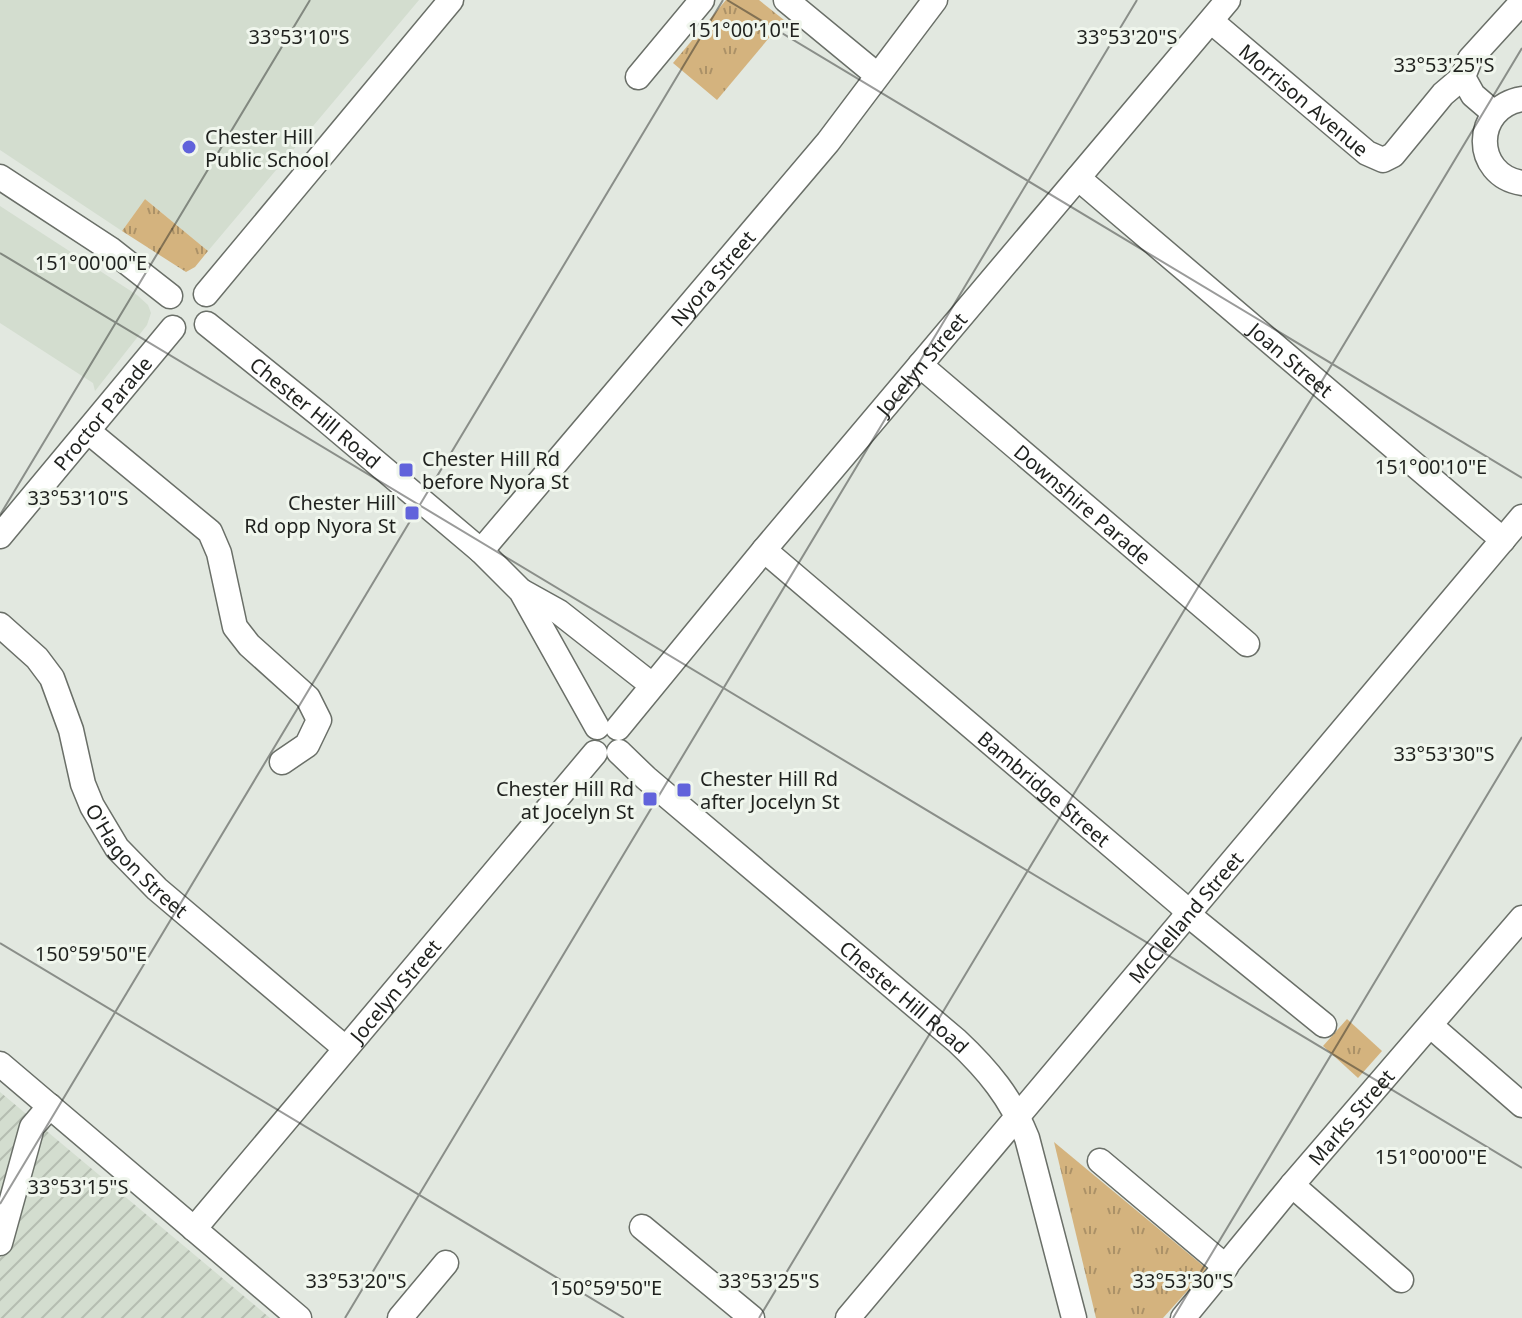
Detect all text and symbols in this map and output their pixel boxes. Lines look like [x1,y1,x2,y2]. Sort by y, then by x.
text: 151°00'10"E [688,16,800,43]
text: 33°53'10"S [249,23,349,50]
text: 33°53'20"S [1077,23,1177,50]
street label: Morrison Avenue [1234,37,1374,162]
text: 33°53'25"S [1394,51,1494,78]
place label: Chester Hill Public School [205,123,329,173]
marker: Chester Hill Public School [180,138,198,156]
street label: Nyora Street [664,224,761,332]
text: 151°00'00"E [35,249,147,276]
street label: Jocelyn Street [869,306,973,423]
street label: Joan Street [1242,315,1339,403]
street label: Proctor Parade [47,350,158,476]
street label: Chester Hill Road [245,351,387,474]
street label: Downshire Parade [1009,438,1157,570]
place label: Chester Hill Rd before Nyora St [422,445,569,495]
text: 151°00'10"E [1375,453,1487,480]
marker: Chester Hill Rd before Nyora St [397,461,415,479]
text: 33°53'10"S [28,484,128,511]
place label: Chester Hill Rd opp Nyora St [244,489,396,539]
marker: Chester Hill Rd opp Nyora St [403,504,421,522]
street label: Bambridge Street [972,724,1116,852]
text: 33°53'30"S [1394,740,1494,767]
place label: Chester Hill Rd after Jocelyn St [700,765,840,815]
place label: Chester Hill Rd at Jocelyn St [496,775,634,825]
marker: Chester Hill Rd after Jocelyn St [675,781,693,799]
marker: Chester Hill Rd at Jocelyn St [641,790,659,808]
street label: O'Hagon Street [80,798,194,923]
street label: McClelland Street [1122,846,1249,989]
street label: Jocelyn Street [342,933,446,1049]
street label: Chester Hill Road [834,934,975,1059]
text: 150°59'50"E [35,940,147,967]
street label: Marks Street [1302,1063,1400,1171]
text: 151°00'00"E [1375,1143,1487,1170]
text: 33°53'15"S [28,1173,128,1200]
text: 33°53'20"S [306,1267,406,1294]
text: 33°53'25"S [719,1267,819,1294]
text: 33°53'30"S [1133,1267,1233,1294]
text: 150°59'50"E [550,1274,662,1301]

